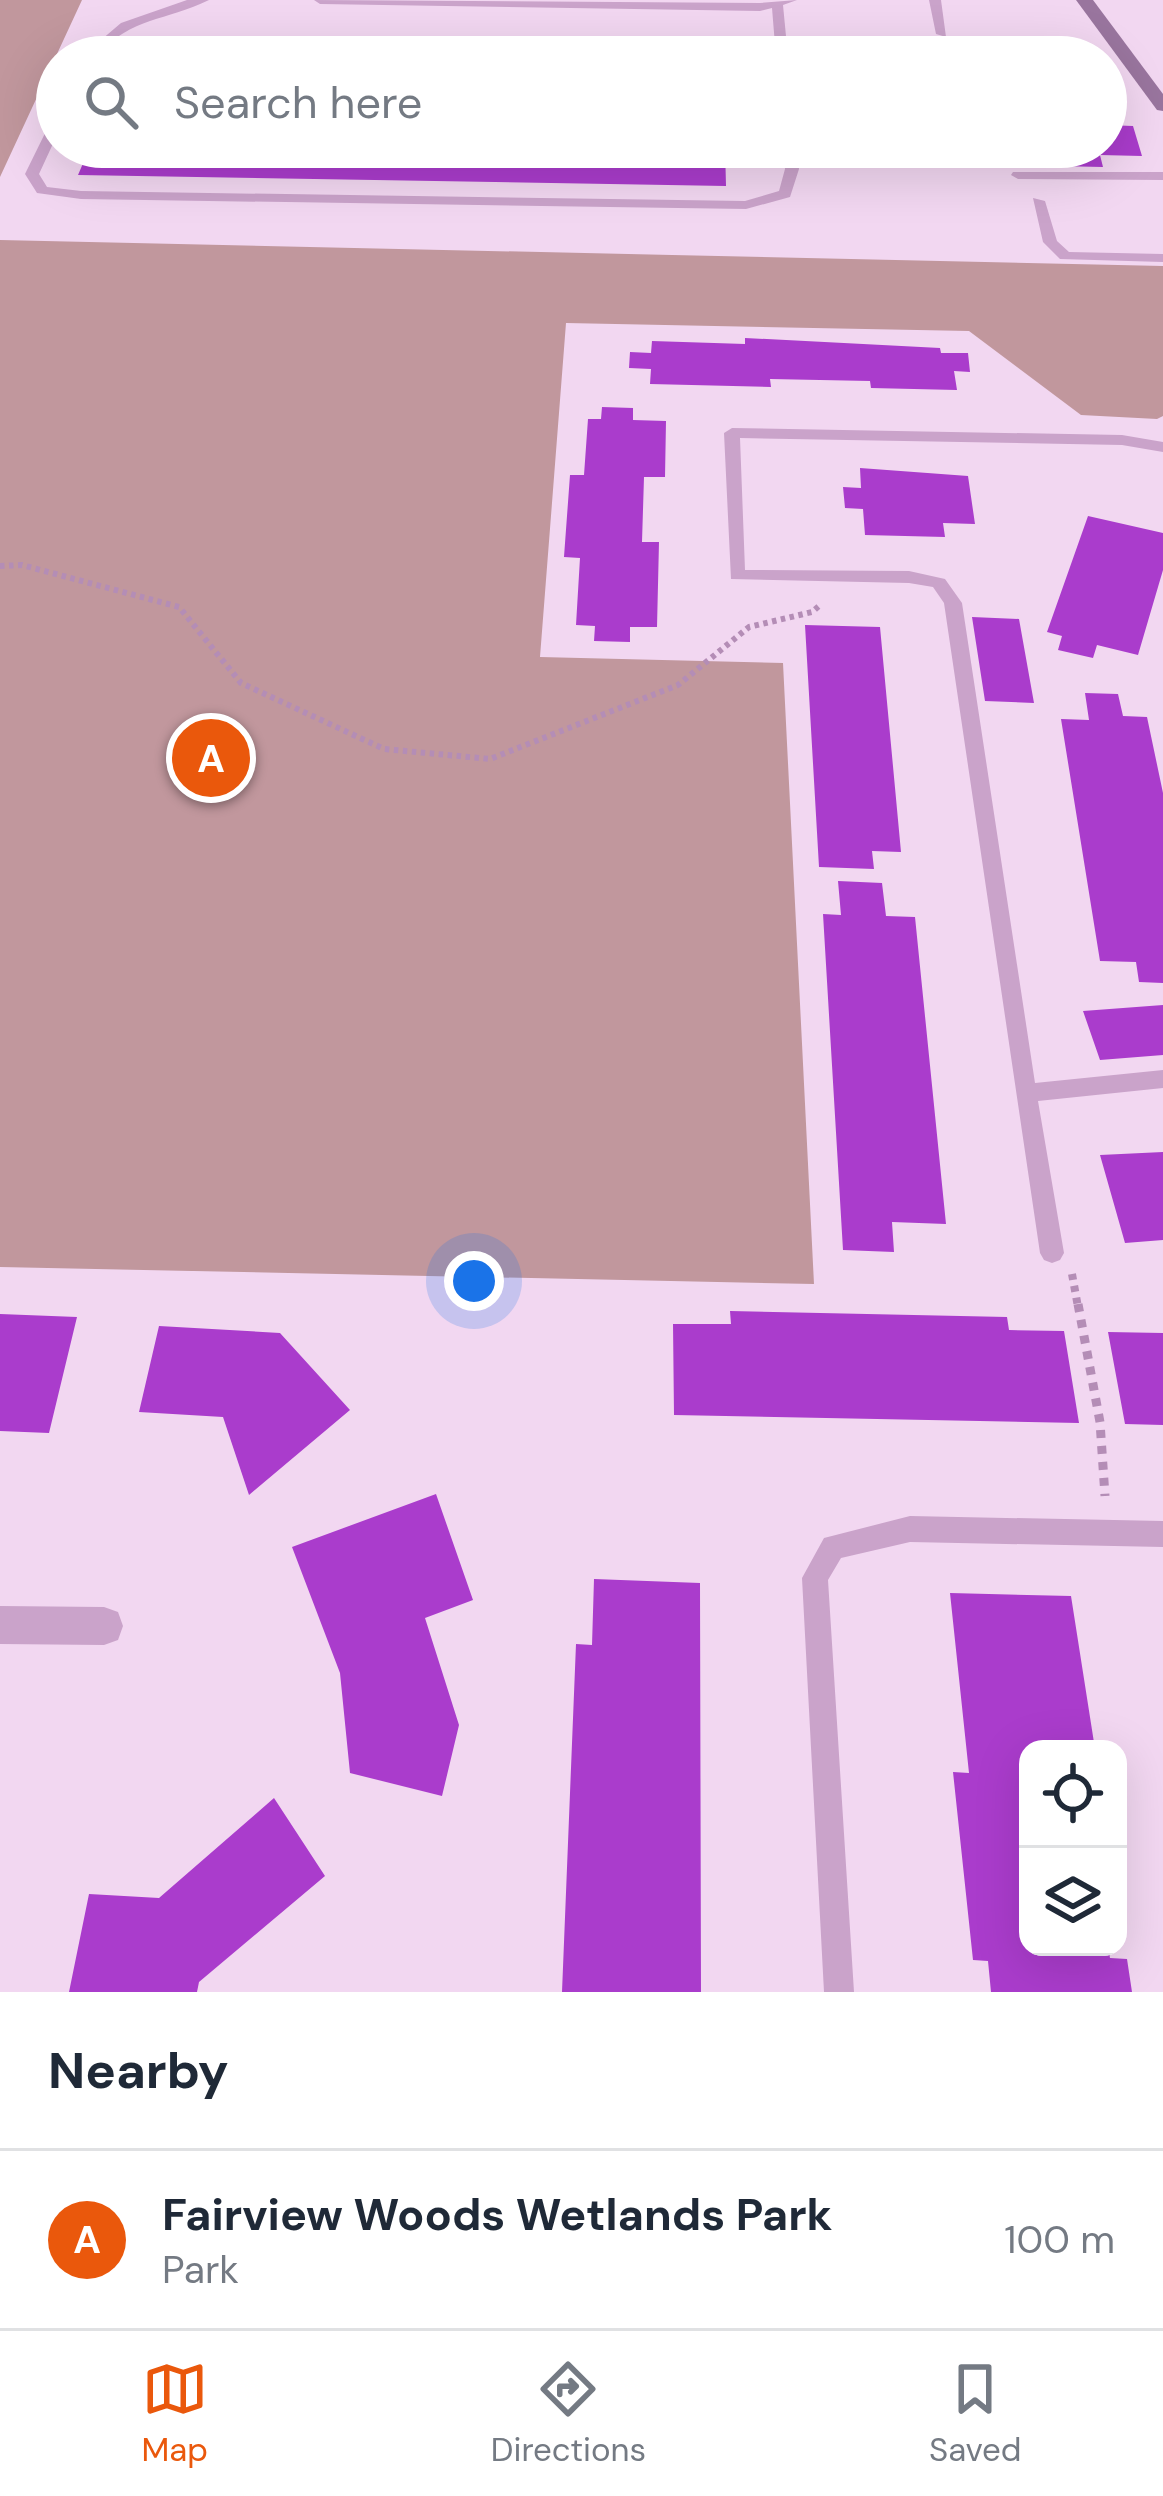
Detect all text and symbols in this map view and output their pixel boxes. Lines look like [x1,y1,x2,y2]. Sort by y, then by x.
search box [36,36,1127,168]
icon: search [78,69,144,135]
text: Search here [174,73,422,132]
pin: A [172,713,250,803]
your location [444,1251,504,1311]
map controls [1019,1740,1127,1956]
button: locate [1019,1740,1127,1848]
button: layers [1019,1848,1127,1956]
text: Nearby [48,2037,229,2104]
text: Fairview Woods Wetlands Park [162,2185,833,2244]
text: A [73,2214,101,2265]
text: 100 m [1004,2214,1115,2265]
text: Park [162,2244,239,2295]
tab: Map [141,2356,208,2471]
tab: Directions [491,2356,646,2471]
tab: Saved [929,2356,1022,2471]

